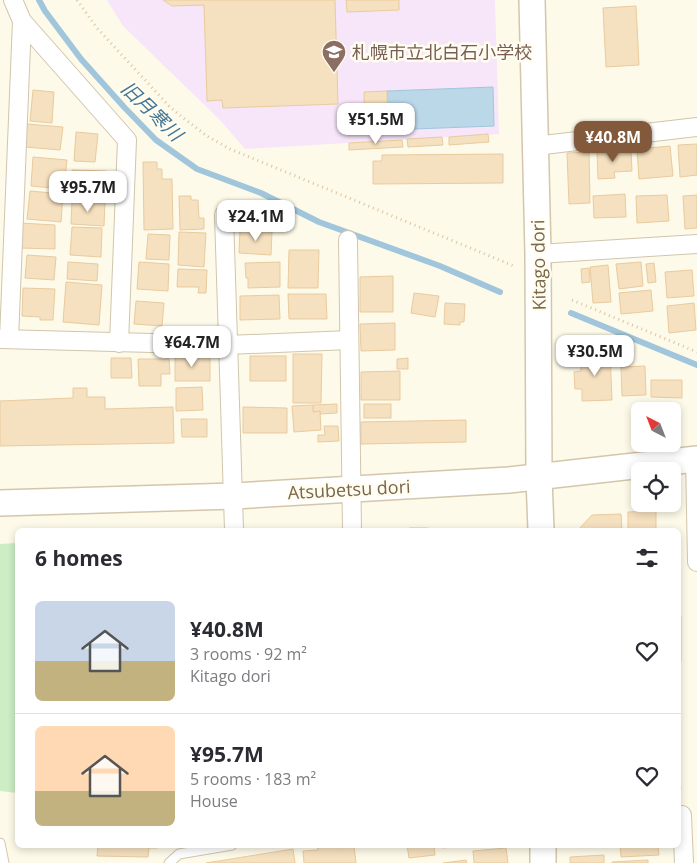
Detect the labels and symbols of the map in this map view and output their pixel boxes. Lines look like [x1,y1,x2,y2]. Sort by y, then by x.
school or university icon: 札幌市立北白石小学校 [321,39,347,73]
place label: 札幌市立北白石小学校 [352,40,532,64]
water label: 旧月寒川 [116,75,190,148]
pin: ¥51.5M [335,102,417,145]
pin: ¥40.8M [572,120,654,163]
pin: ¥95.7M [47,170,129,213]
pin: ¥24.1M [215,200,297,242]
street label: Kitago dori [525,219,551,311]
pin: ¥64.7M [151,326,233,368]
pin: ¥30.5M [554,334,636,377]
north arrow [631,402,681,452]
street label: Atsubetsu dori [287,474,411,504]

